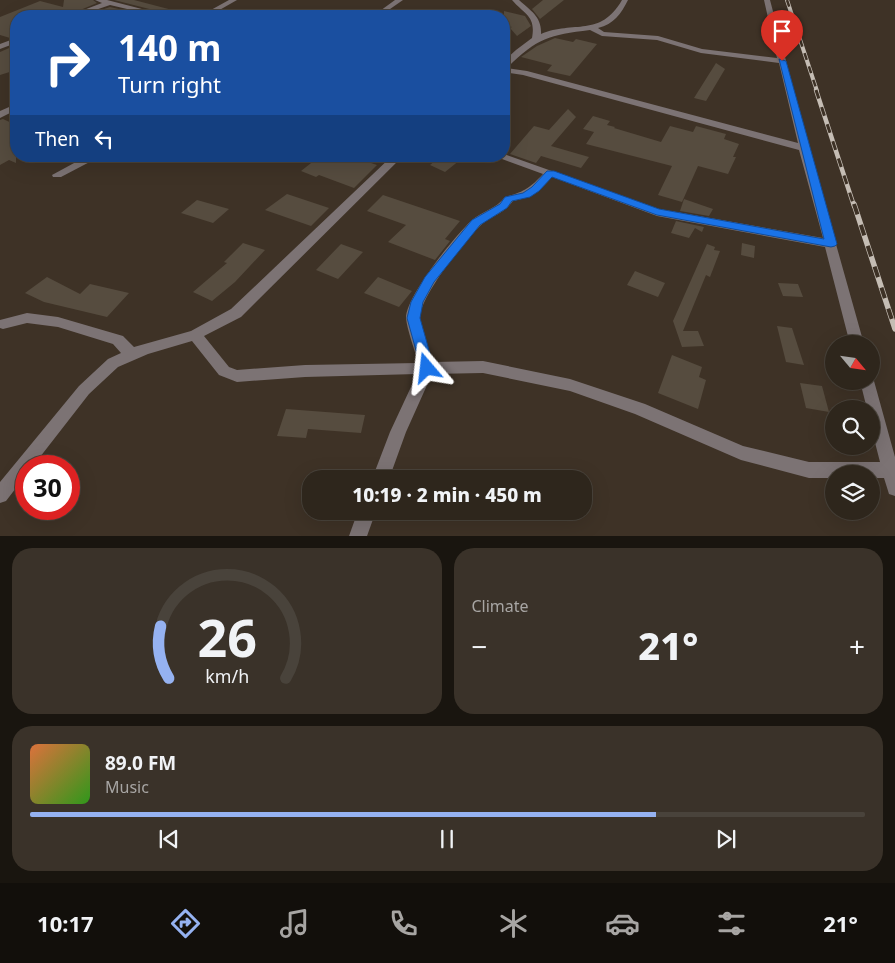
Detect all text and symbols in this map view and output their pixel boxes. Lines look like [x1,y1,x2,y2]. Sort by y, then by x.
pin [761,10,803,61]
icon: arrive [768,17,796,45]
text: 140 m [118,24,221,71]
icon: right [35,30,100,95]
text: Turn right [118,69,221,99]
icon: left [90,125,118,153]
text: Then [35,126,80,152]
north arrow [825,335,880,390]
map controls [825,335,880,520]
position arrow [400,341,452,393]
button: search [825,400,880,455]
speed limit sign: 30 [15,455,80,520]
button: layers [825,465,880,520]
text: 10:19 · 2 min · 450 m [352,482,542,508]
text: Climate [472,595,529,617]
text: 26 [197,601,257,672]
text: 21° [638,619,698,671]
text: − [472,627,488,665]
text: + [849,627,865,665]
text: km/h [205,664,249,688]
text: 89.0 FM [105,750,176,776]
text: Music [105,776,149,798]
icon: previous [155,825,183,853]
icon: pause [433,825,461,853]
icon: next [712,825,740,853]
icon: directions [168,906,203,941]
icon: music [277,906,312,941]
icon: phone [386,906,421,941]
icon: climate [496,906,531,941]
icon: car [605,906,640,941]
icon: filters [714,906,749,941]
text: 10:17 [37,908,94,938]
text: 21° [823,908,858,938]

